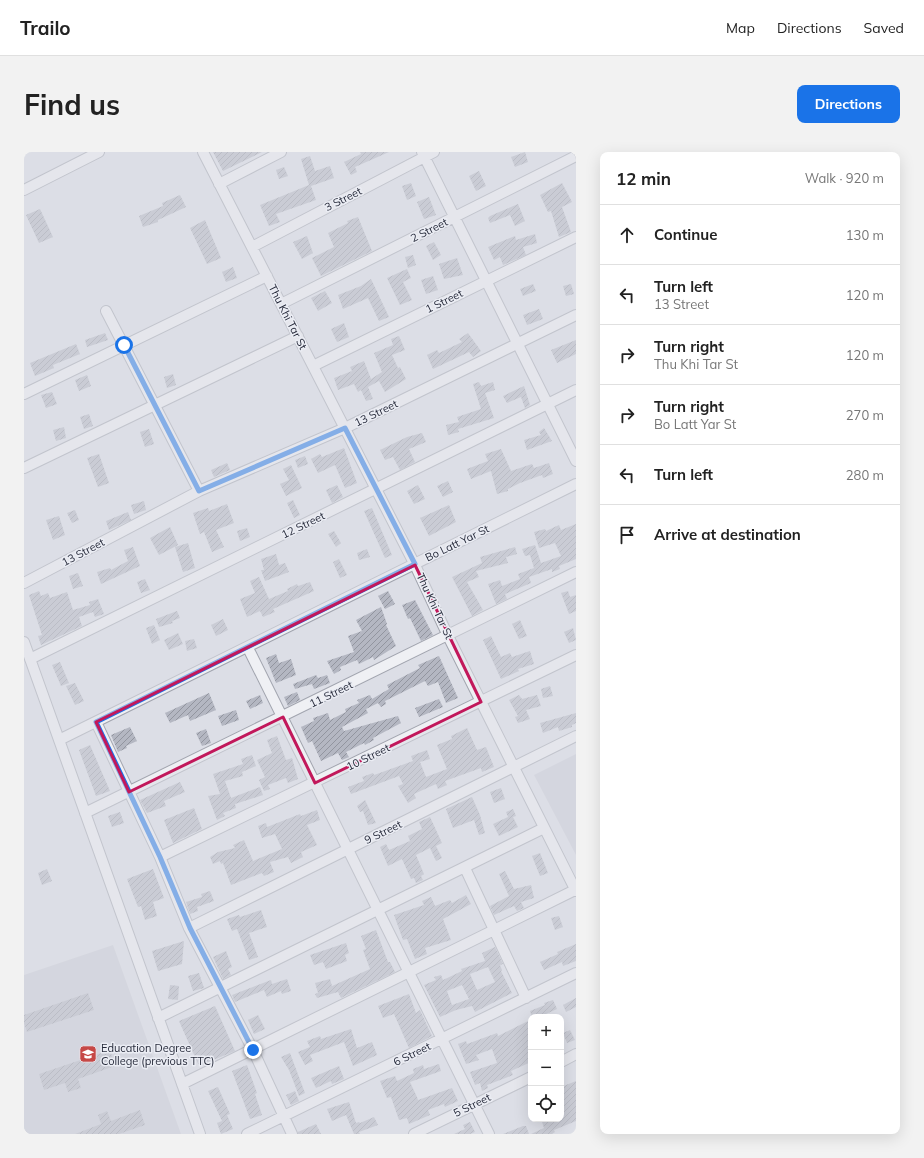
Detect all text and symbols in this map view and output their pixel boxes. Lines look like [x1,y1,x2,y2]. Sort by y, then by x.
text: Trailo [20,16,71,40]
text: Map [726,19,755,37]
text: Directions [777,19,842,37]
text: Saved [864,19,904,37]
button: Directions [797,85,900,123]
text: Find us [24,87,120,122]
text: 12 min [616,168,671,189]
text: Walk · 920 m [805,170,884,186]
street label: 3 Street [322,184,364,214]
street label: 2 Street [408,215,450,245]
icon: ahead [616,224,638,246]
text: Continue [654,225,717,244]
text: 130 m [846,227,884,243]
text: Turn left [654,277,713,296]
street label: Thu Khi Tar St [266,282,310,352]
icon: left [616,284,638,306]
street label: 1 Street [423,286,465,316]
text: 120 m [846,287,884,303]
text: 13 Street [654,296,709,312]
route start [115,336,133,354]
text: Turn right [654,337,724,356]
icon: right [616,344,638,366]
text: 120 m [846,347,884,363]
text: Thu Khi Tar St [654,356,738,372]
street label: 13 Street [352,396,400,429]
text: Turn right [654,397,724,416]
icon: right [616,404,638,426]
text: 270 m [846,407,884,423]
text: Bo Latt Yar St [654,416,736,432]
icon: left [616,464,638,486]
text: Turn left [654,465,713,484]
text: 280 m [846,467,884,483]
street label: 12 Street [279,508,327,541]
street label: Bo Latt Yar St [423,521,491,565]
icon: arrive [616,524,638,546]
text: Arrive at destination [654,525,801,544]
street label: 13 Street [59,535,107,569]
street label: Thu Khi Tar St [414,571,456,641]
street label: 11 Street [307,677,355,710]
street label: 10 Street [344,740,392,773]
street label: 9 Street [362,817,404,847]
map controls [528,1014,564,1122]
button: + [528,1014,564,1050]
street label: 6 Street [391,1039,433,1069]
place label: Education Degree College (previous TTC) [101,1041,214,1068]
route end [244,1041,262,1059]
school or university icon: Education Degree College (previous TTC) [78,1044,98,1064]
button: − [528,1050,564,1086]
button: locate [528,1086,564,1122]
street label: 5 Street [451,1090,493,1120]

